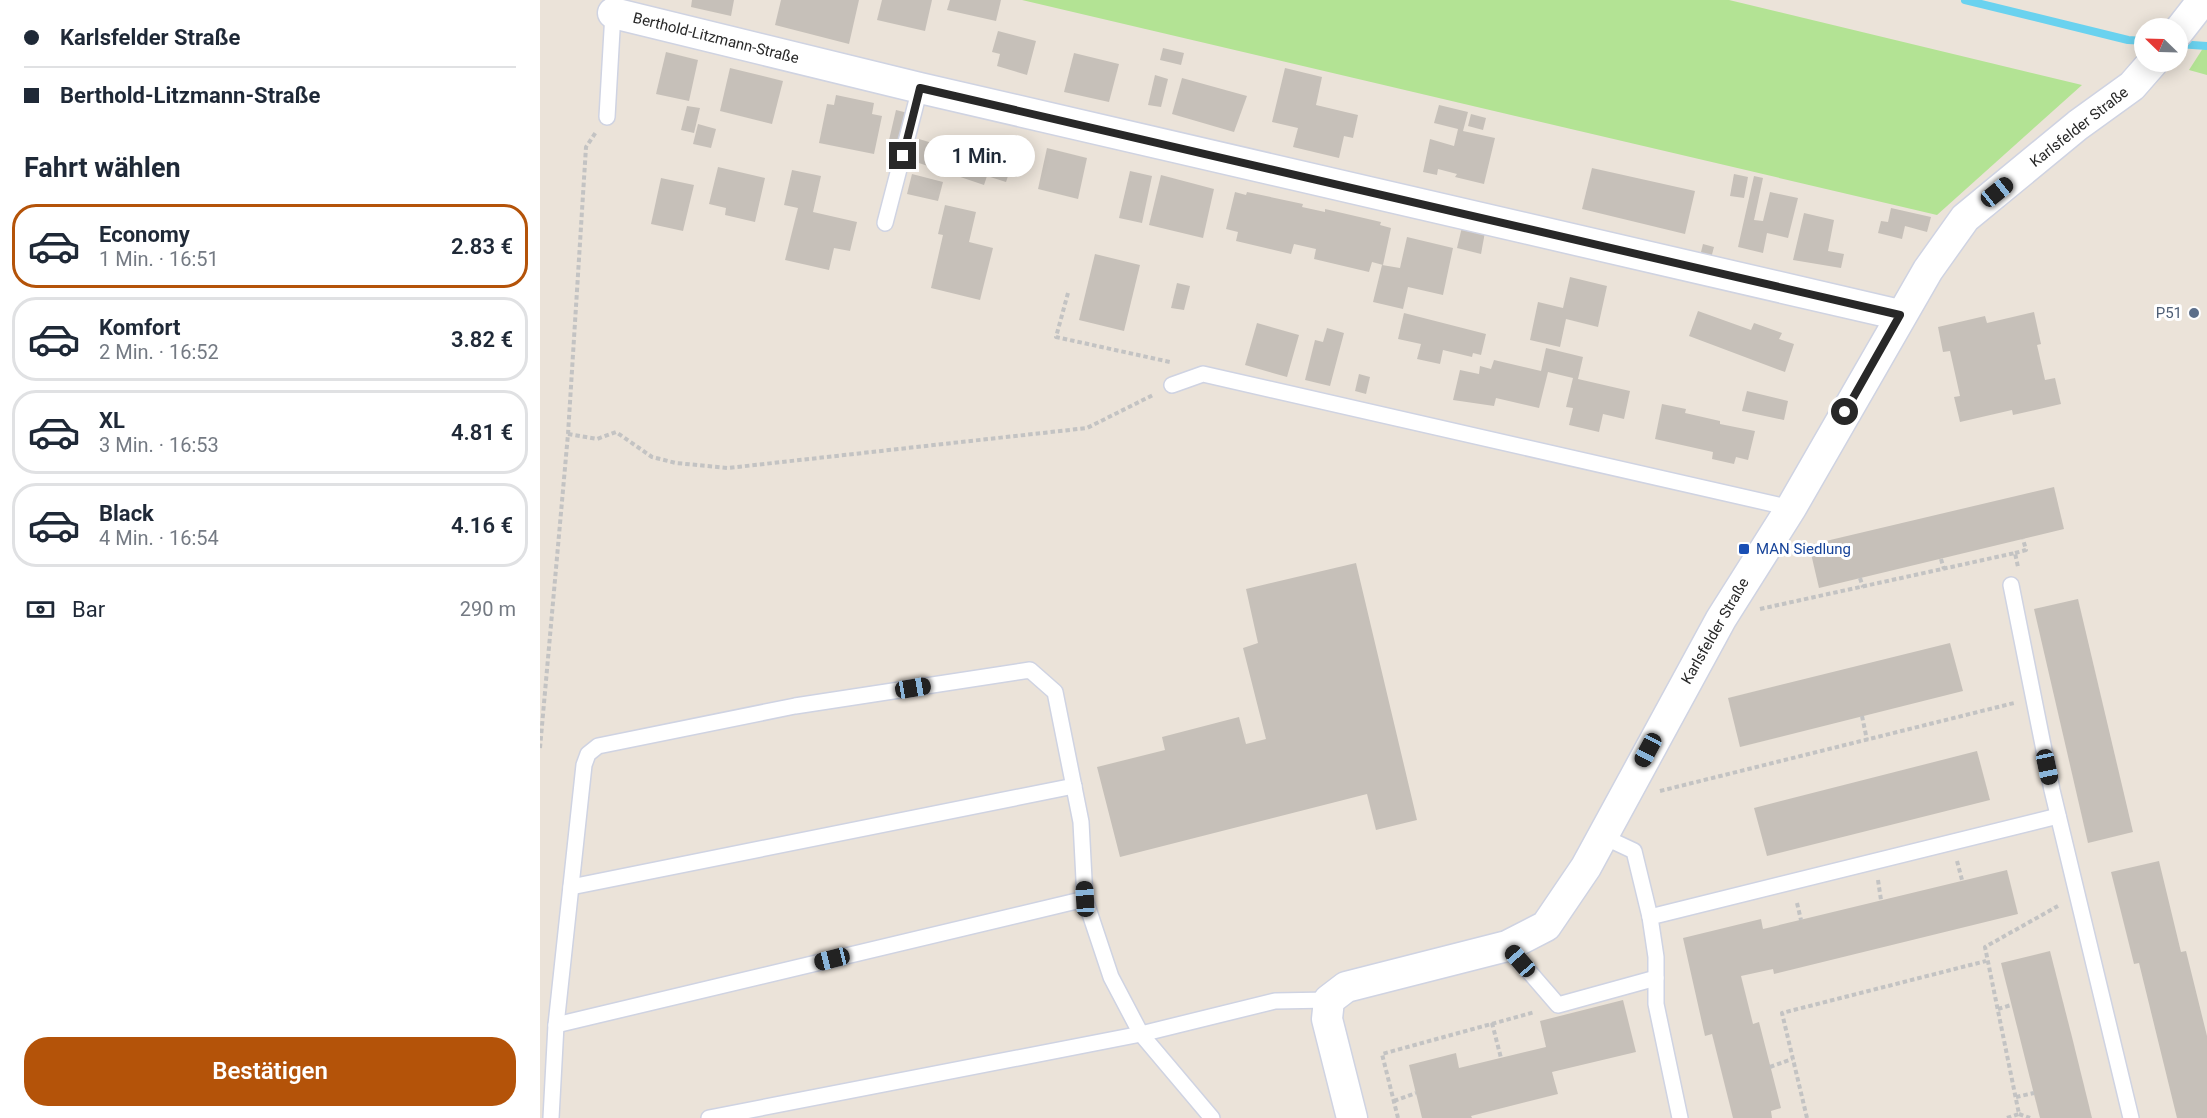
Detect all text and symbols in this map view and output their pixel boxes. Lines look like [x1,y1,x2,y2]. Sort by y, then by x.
street label: Berthold-Litzmann-Straße [631,9,801,67]
north arrow [2134,18,2188,72]
map controls [2134,18,2188,72]
text: Karlsfelder Straße [60,25,240,50]
text: Berthold-Litzmann-Straße [60,83,320,108]
street label: Karlsfelder Straße [2026,83,2132,171]
callout: 1 Min. [924,135,1035,177]
route end [889,142,916,169]
text: 1 Min. [952,144,1007,168]
text: Fahrt wählen [24,152,181,184]
car [1977,174,2017,210]
icon: car [27,219,81,273]
text: Economy [99,222,190,247]
text: 2.83 € [451,234,513,259]
text: 1 Min. · 16:51 [99,247,219,271]
place label: P51 [2156,304,2182,322]
marker: P51 [2187,306,2201,320]
icon: car [27,312,81,366]
text: Komfort [99,315,181,340]
text: 3.82 € [451,327,513,352]
text: 2 Min. · 16:52 [99,340,219,364]
route start [1831,398,1858,425]
icon: car [27,405,81,459]
text: XL [99,408,125,433]
text: 4.81 € [451,420,513,445]
text: 3 Min. · 16:53 [99,433,219,457]
icon: car [27,498,81,552]
text: Black [99,501,154,526]
text: 4.16 € [451,513,513,538]
text: 4 Min. · 16:54 [99,526,219,550]
place label: MAN Siedlung [1756,540,1851,558]
marker: MAN Siedlung [1737,542,1751,556]
street label: Karlsfelder Straße [1677,575,1753,687]
icon: cash [24,593,57,626]
text: Bar [72,597,105,622]
text: 290 m [460,597,516,621]
car [894,676,932,700]
car [1632,730,1664,770]
car [2034,748,2060,786]
car [1075,881,1095,917]
car [1501,942,1539,980]
car [812,946,852,972]
button: Bestätigen [24,1037,516,1106]

